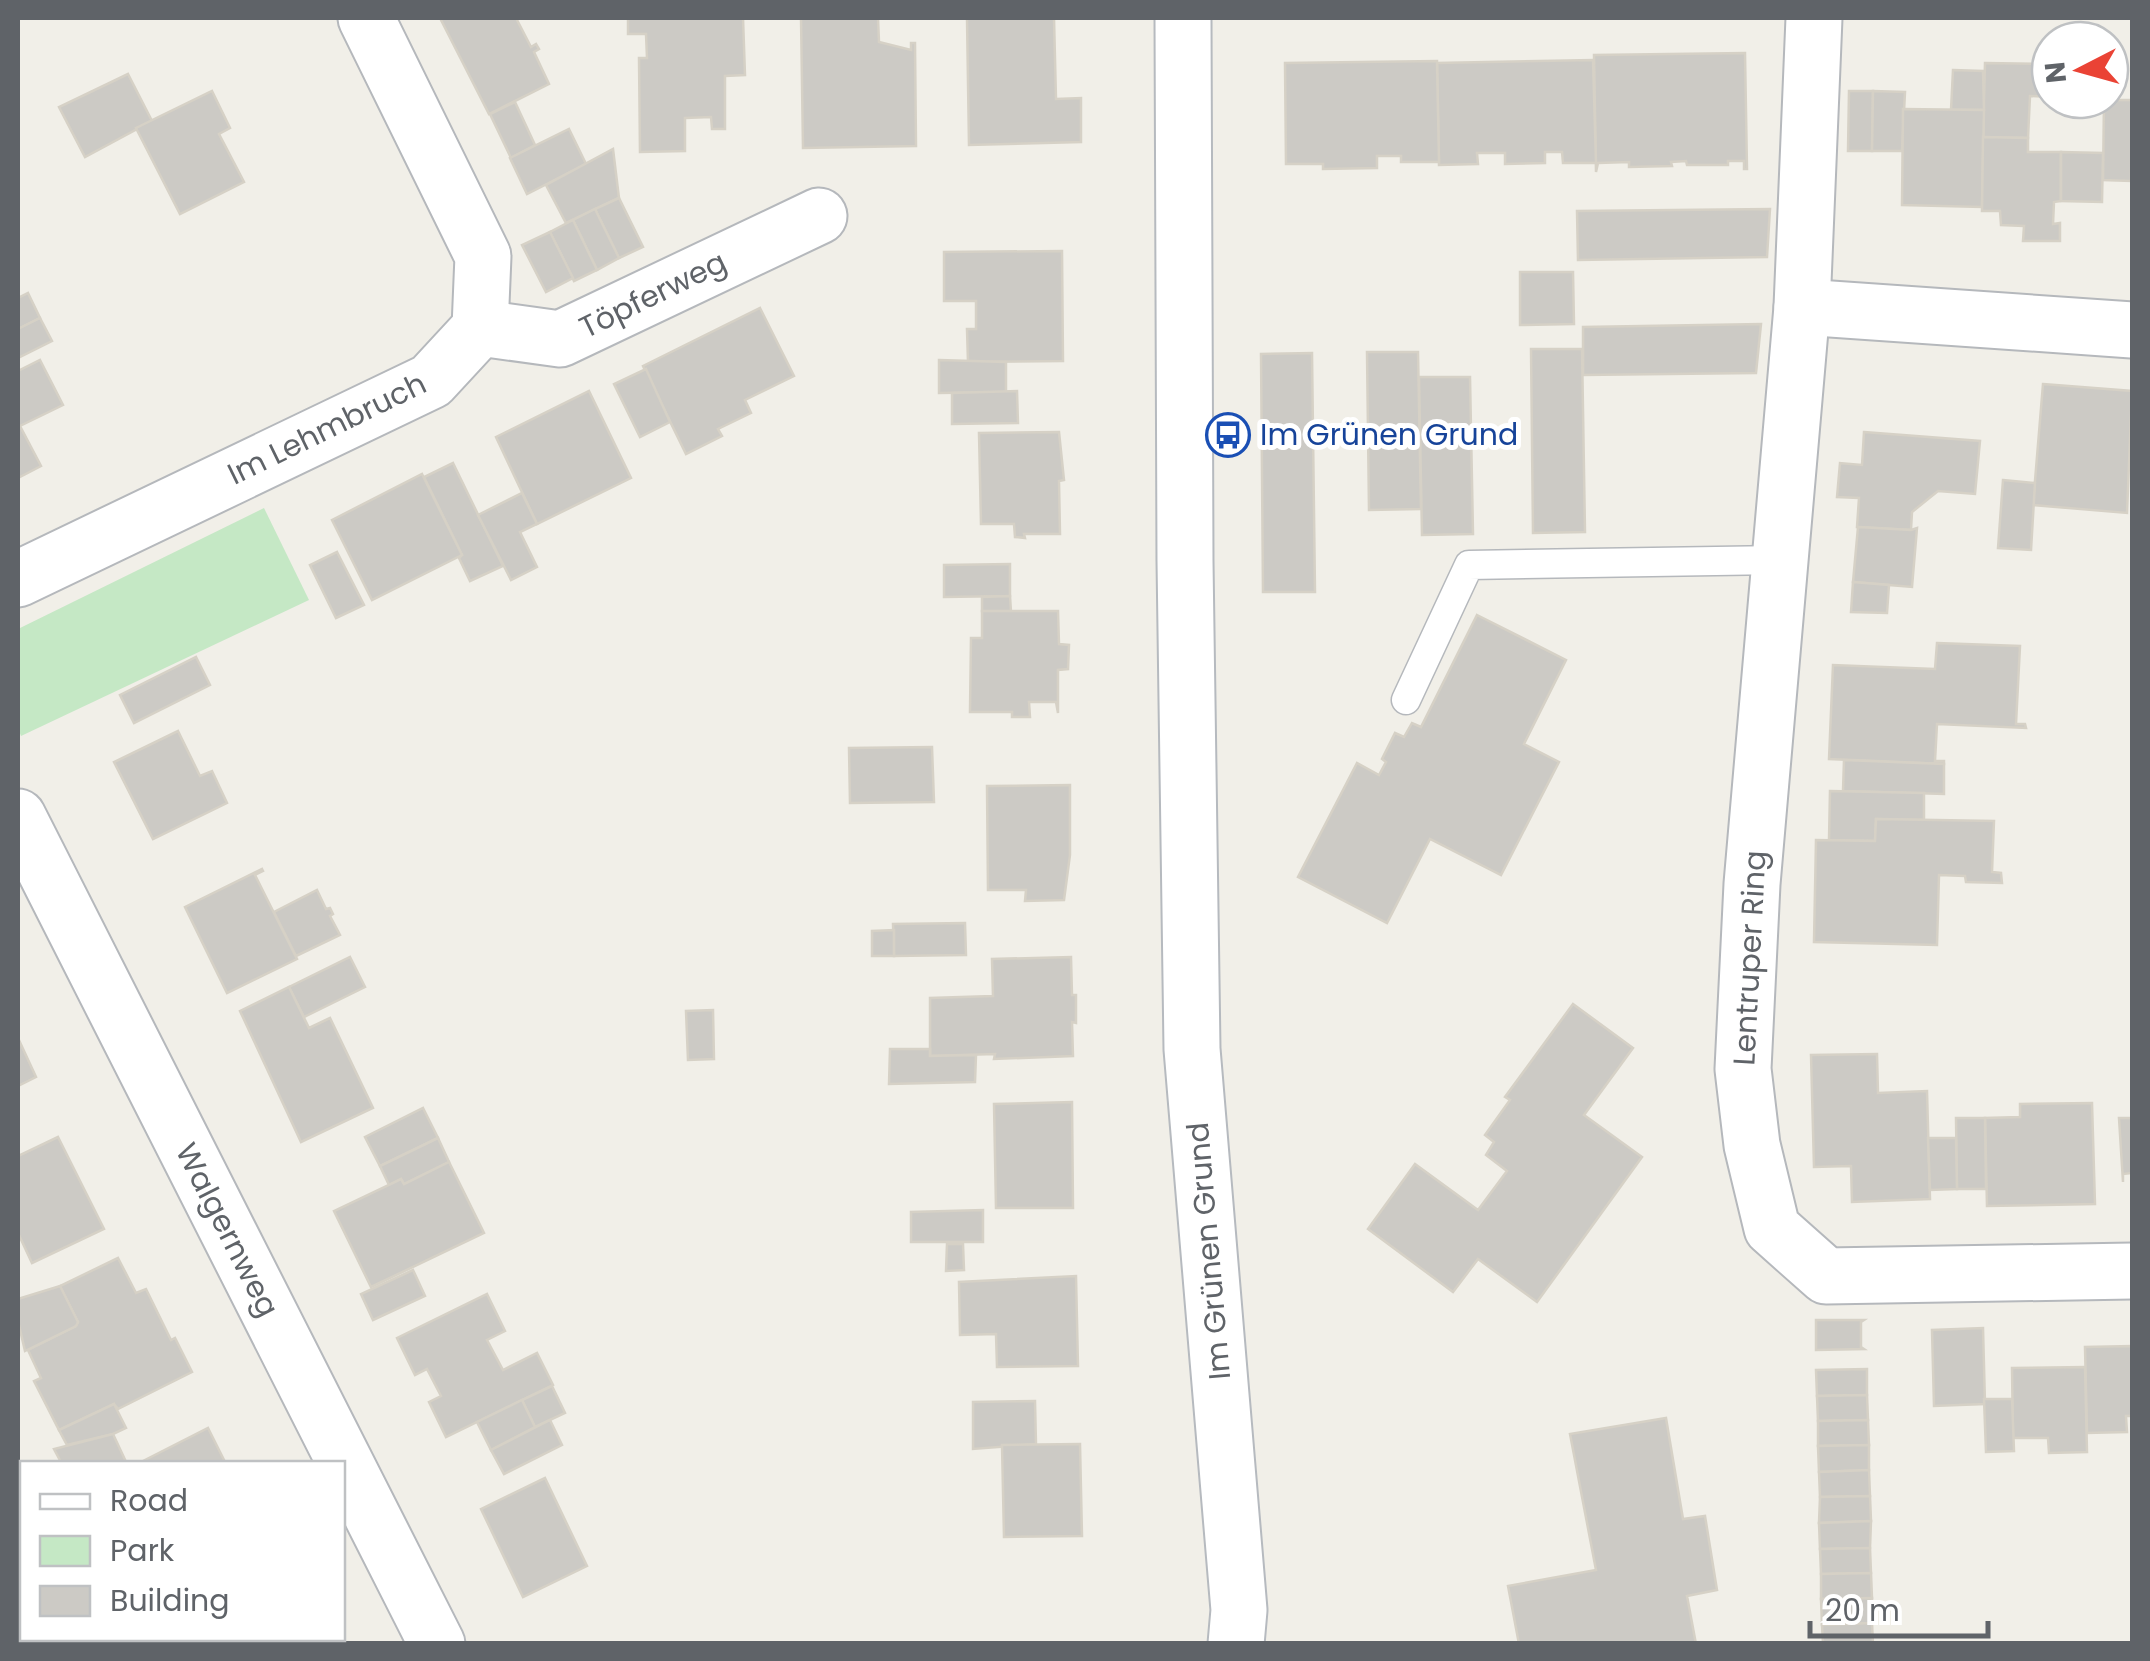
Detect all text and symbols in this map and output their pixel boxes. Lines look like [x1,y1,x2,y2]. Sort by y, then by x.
north arrow [2030,20,2130,120]
text: N [2035,60,2076,85]
street label: Töpferweg [572,240,734,349]
street label: Im Lehmbruch [220,362,433,495]
bus stop icon: Im Grünen Grund [1205,412,1251,458]
place label: Im Grünen Grund [1260,413,1518,456]
street label: Lentruper Ring [1722,849,1777,1067]
street label: Im Grünen Grund [1176,1121,1241,1382]
street label: Walgernweg [165,1135,290,1324]
legend [20,1461,345,1641]
text: Road [110,1479,188,1522]
text: Park [110,1529,175,1572]
scale bar [1810,1576,1988,1638]
text: Building [110,1579,230,1622]
text: 20 m [1825,1589,1900,1632]

